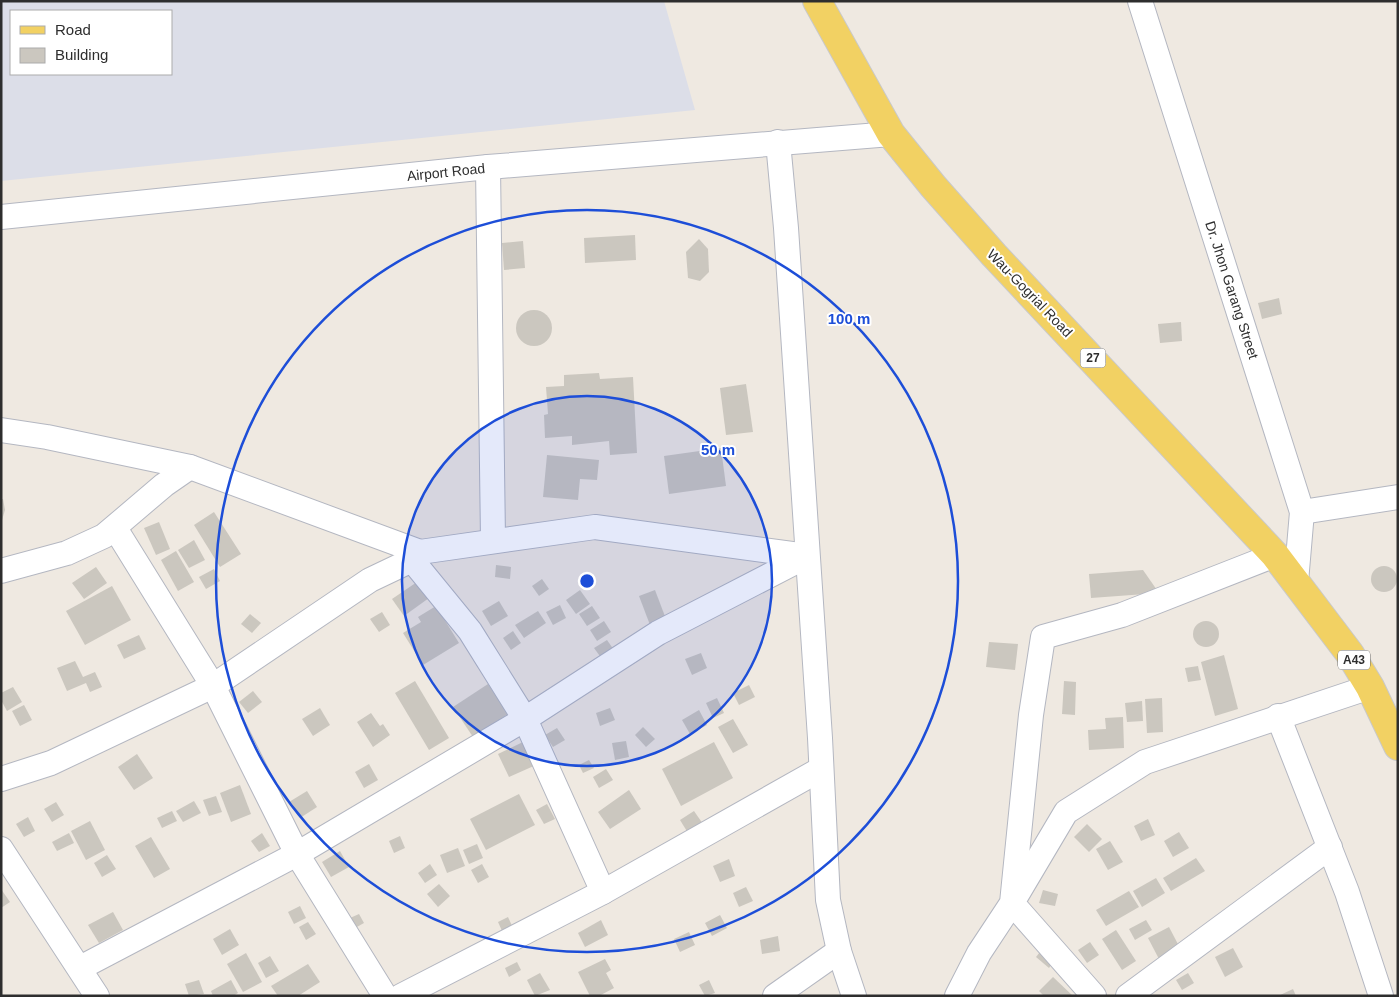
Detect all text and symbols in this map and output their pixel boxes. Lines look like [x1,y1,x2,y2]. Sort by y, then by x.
legend [10,10,172,75]
text: Road [55,21,91,38]
text: Building [55,46,108,63]
street label: Airport Road [406,160,486,184]
street label: Dr. Jhon Garang Street [1202,219,1262,361]
street label: Wau-Gogrial Road [984,246,1076,340]
text: 100 m [828,310,870,327]
road number: 27 [1080,348,1106,368]
text: 50 m [701,441,735,458]
centre of rings [578,572,596,590]
road number: A43 [1338,650,1370,670]

